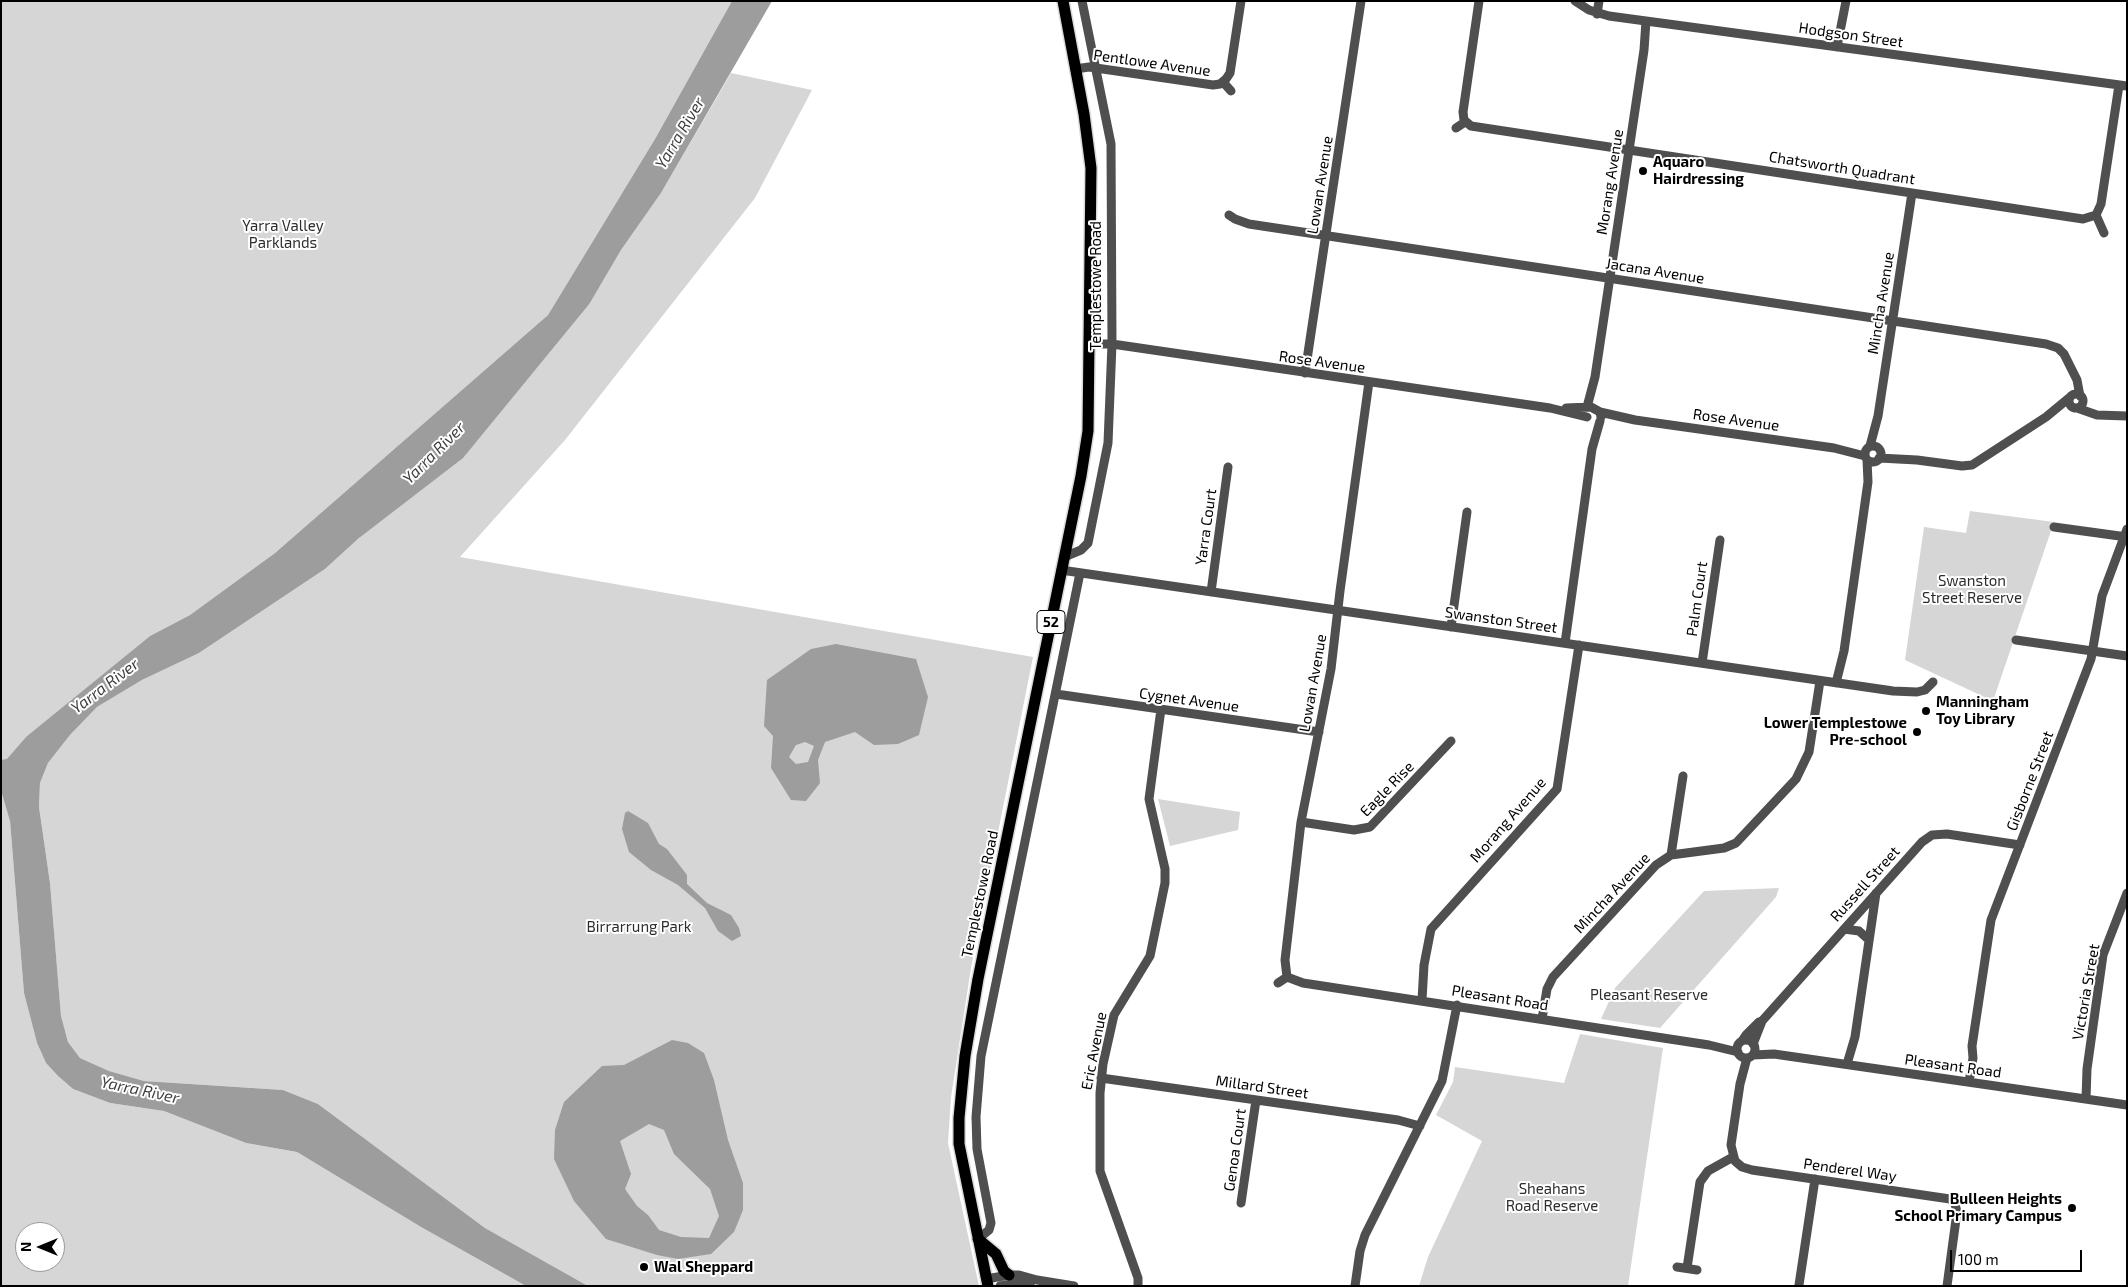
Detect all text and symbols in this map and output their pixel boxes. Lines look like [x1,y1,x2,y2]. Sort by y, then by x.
street label: Hodgson Street [1798,19,1904,51]
street label: Pentlowe Avenue [1092,46,1212,80]
water label: Yarra River [651,94,709,172]
street label: Morang Avenue [1593,128,1627,236]
street label: Lowan Avenue [1303,135,1337,235]
street label: Chatsworth Quadrant [1768,148,1916,188]
place label: Aquaro Hairdressing [1653,153,1744,188]
marker: Aquaro Hairdressing [1637,165,1649,177]
park label: Yarra Valley Parklands [242,217,324,252]
street label: Templestowe Road [1087,221,1105,351]
street label: Mincha Avenue [1864,250,1898,356]
street label: Jacana Avenue [1604,254,1706,288]
street label: Rose Avenue [1278,347,1366,377]
street label: Rose Avenue [1692,405,1780,435]
water label: Yarra River [399,418,469,488]
street label: Yarra Court [1192,488,1220,566]
street label: Palm Court [1683,560,1711,638]
park label: Swanston Street Reserve [1922,572,2022,607]
street label: Swanston Street [1444,603,1558,637]
road number: 52 [1037,610,1065,634]
street label: Lowan Avenue [1296,633,1330,733]
water label: Yarra River [67,654,143,718]
street label: Cygnet Avenue [1138,684,1240,716]
place label: Manningham Toy Library [1936,693,2029,728]
marker: Manningham Toy Library [1920,705,1932,717]
place label: Lower Templestowe Pre-school [1764,714,1907,749]
marker: Lower Templestowe Pre-school [1911,726,1923,738]
street label: Gisborne Street [2003,728,2057,834]
street label: Eagle Rise [1356,758,1418,820]
street label: Morang Avenue [1466,774,1550,866]
street label: Templestowe Road [958,829,1002,959]
street label: Russell Street [1827,843,1903,925]
street label: Mincha Avenue [1570,849,1654,937]
park label: Birrarrung Park [587,918,691,936]
street label: Victoria Street [2069,942,2103,1042]
street label: Pleasant Road [1450,981,1550,1015]
park label: Pleasant Reserve [1590,986,1708,1004]
street label: Eric Avenue [1078,1010,1110,1092]
street label: Pleasant Road [1903,1050,2003,1082]
water label: Yarra River [99,1072,181,1108]
street label: Millard Street [1214,1072,1310,1102]
street label: Genoa Court [1220,1107,1250,1193]
street label: Penderel Way [1802,1155,1898,1185]
park label: Sheahans Road Reserve [1506,1180,1598,1215]
place label: Bulleen Heights School Primary Campus [1895,1190,2062,1225]
marker: Bulleen Heights School Primary Campus [2066,1202,2078,1214]
north arrow [15,1222,65,1272]
scale bar [1953,1240,2086,1272]
text: N [17,1242,34,1252]
text: 100 m [1958,1250,1999,1268]
place label: Wal Sheppard [654,1258,753,1276]
marker: Wal Sheppard [638,1261,650,1273]

